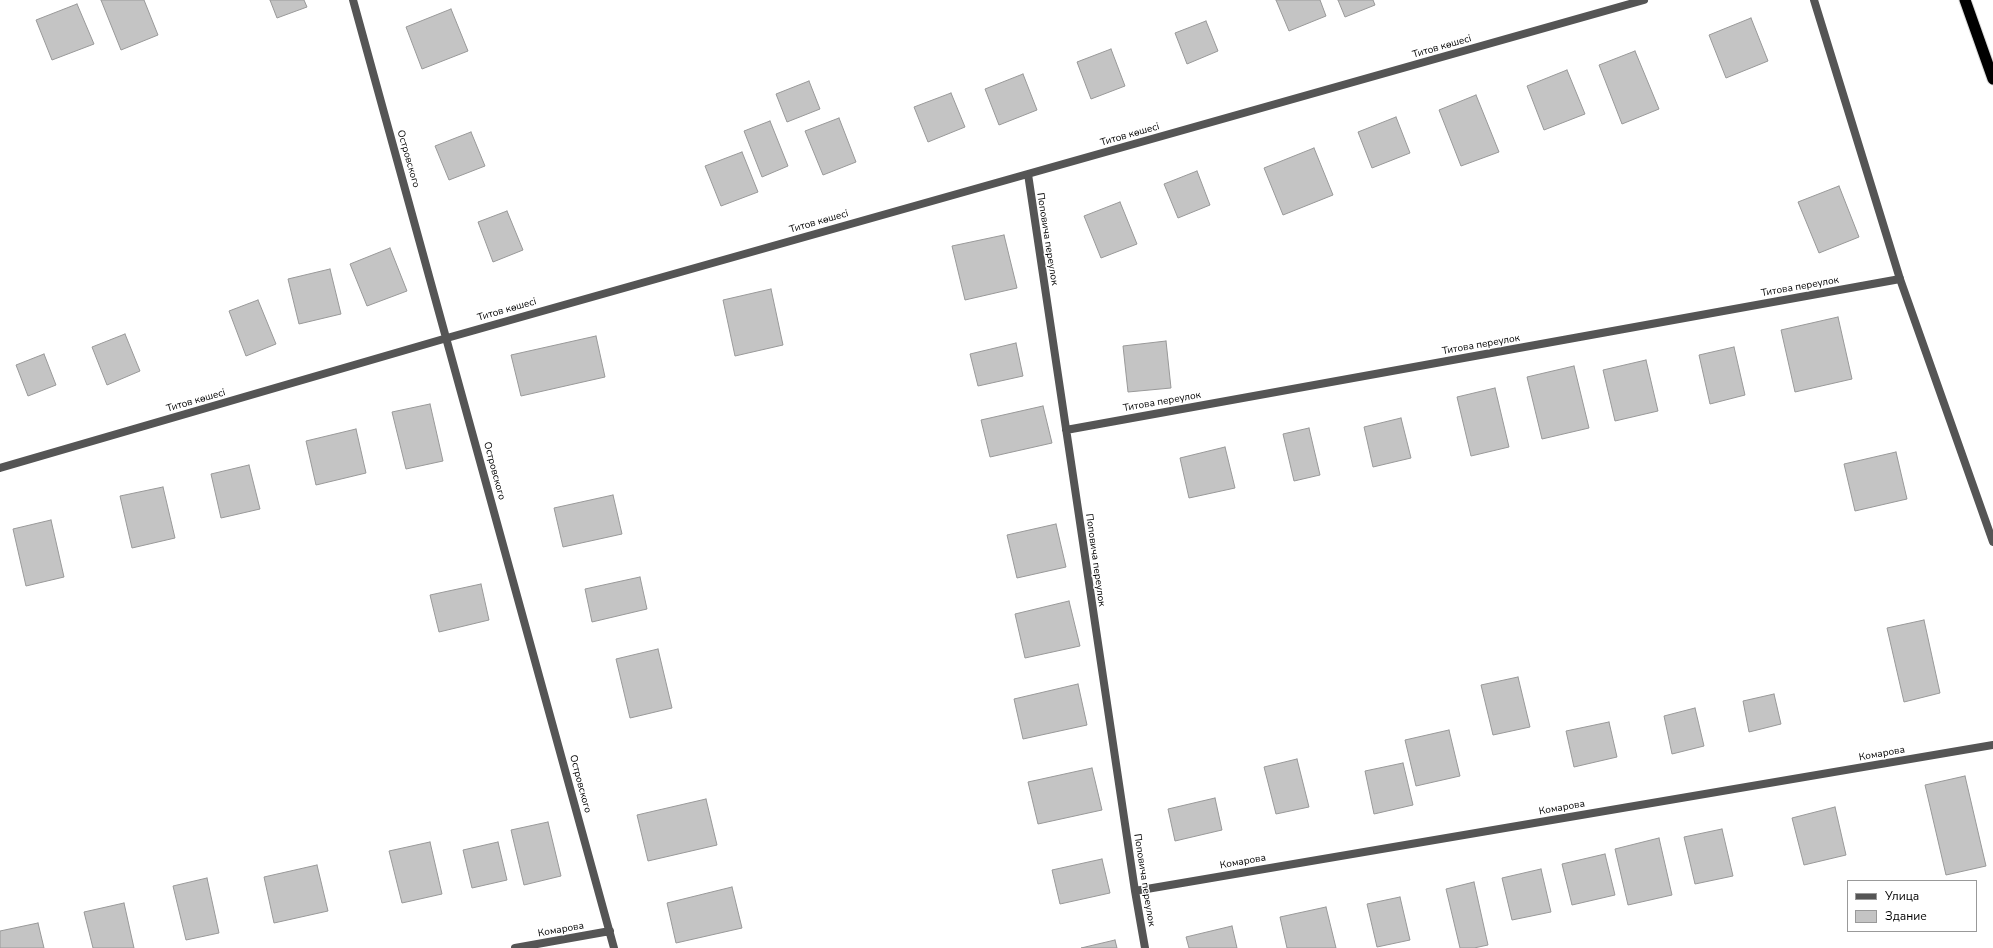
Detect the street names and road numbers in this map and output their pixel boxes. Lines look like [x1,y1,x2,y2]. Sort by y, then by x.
street label: Титов көшесі [1411,33,1473,61]
street label: Титов көшесі [1099,121,1161,149]
street label: Островского [394,129,422,189]
street label: Поповича переулок [1034,192,1060,286]
street label: Титов көшесі [788,208,850,236]
street label: Титова переулок [1760,274,1840,300]
street label: Титов көшесі [476,296,538,324]
street label: Титова переулок [1441,332,1521,358]
street label: Титов көшесі [165,387,227,415]
street label: Титова переулок [1122,389,1202,415]
street label: Островского [480,441,508,501]
street label: Поповича переулок [1083,513,1107,607]
street label: Комарова [1858,744,1906,764]
street label: Островского [566,754,594,814]
street label: Комарова [1538,798,1586,818]
street label: Поповича переулок [1131,833,1157,927]
street label: Комарова [1219,852,1267,872]
street label: Комарова [537,920,585,940]

